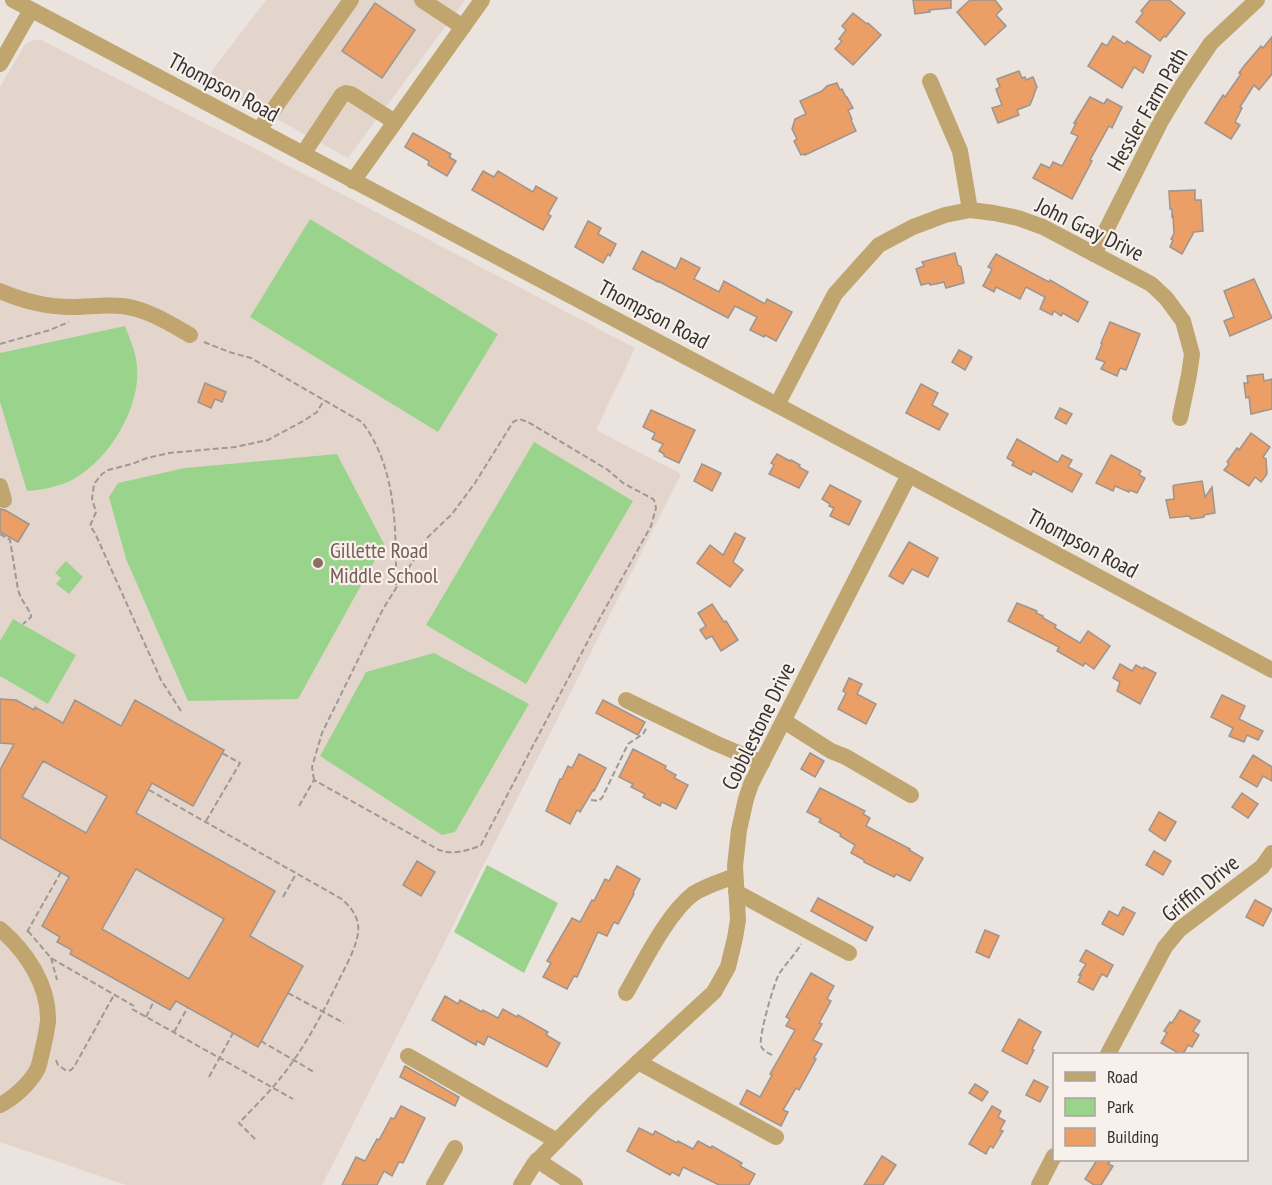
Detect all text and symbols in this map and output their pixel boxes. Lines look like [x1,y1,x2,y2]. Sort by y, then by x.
street label: Hessler Farm Path [1101,42,1193,176]
street label: Thompson Road [164,46,284,128]
street label: John Gray Drive [1031,190,1149,267]
street label: Thompson Road [594,273,714,355]
street label: Thompson Road [1023,502,1143,584]
place label: Gillette Road Middle School [330,536,439,589]
marker: Gillette Road Middle School [311,556,325,570]
street label: Cobblestone Drive [715,658,801,794]
street label: Griffin Drive [1156,848,1244,928]
legend [1053,1053,1248,1161]
text: Road [1107,1065,1138,1088]
text: Park [1107,1095,1134,1118]
text: Building [1107,1125,1159,1148]

